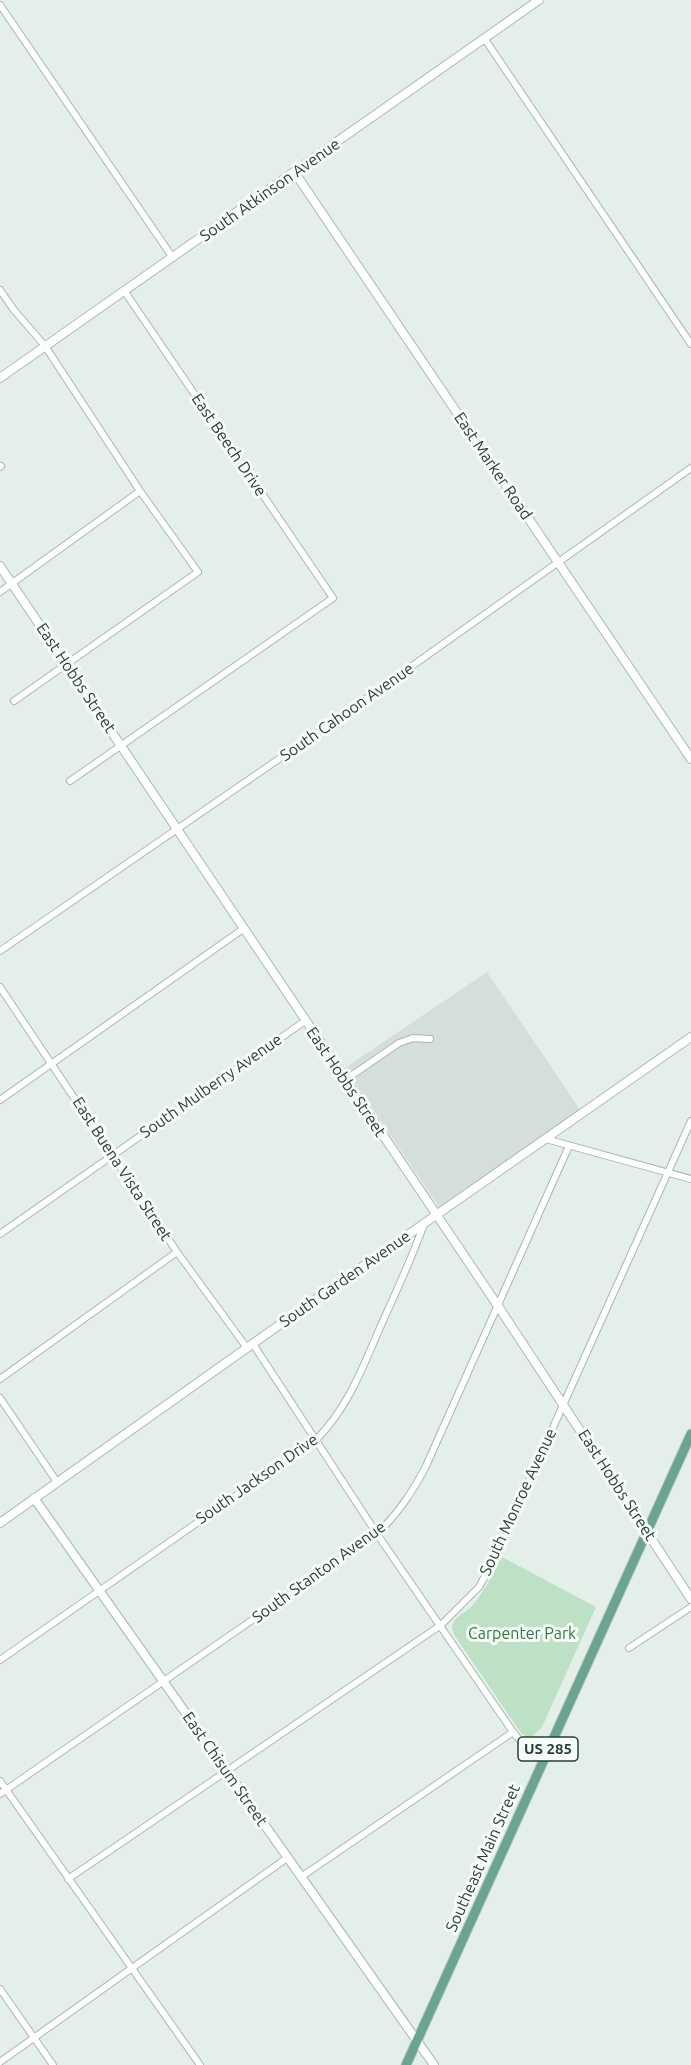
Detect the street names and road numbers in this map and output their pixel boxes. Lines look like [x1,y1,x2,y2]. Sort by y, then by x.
street label: South Atkinson Avenue [196,134,344,246]
street label: East Beech Drive [187,390,271,500]
street label: East Marker Road [450,409,536,523]
street label: East Hobbs Street [32,619,120,737]
street label: South Cahoon Avenue [277,659,417,765]
street label: East Hobbs Street [302,1023,390,1141]
street label: South Mulberry Avenue [136,1030,286,1142]
street label: East Buena Vista Street [68,1094,176,1244]
street label: South Garden Avenue [276,1226,414,1332]
street label: South Monroe Avenue [475,1425,561,1579]
street label: East Hobbs Street [574,1426,660,1544]
street label: South Jackson Drive [192,1430,322,1528]
street label: South Stanton Avenue [249,1517,389,1627]
street label: East Chisum Street [178,1708,272,1830]
road number: US 285 [518,1737,578,1761]
street label: Southeast Main Street [442,1781,524,1935]

